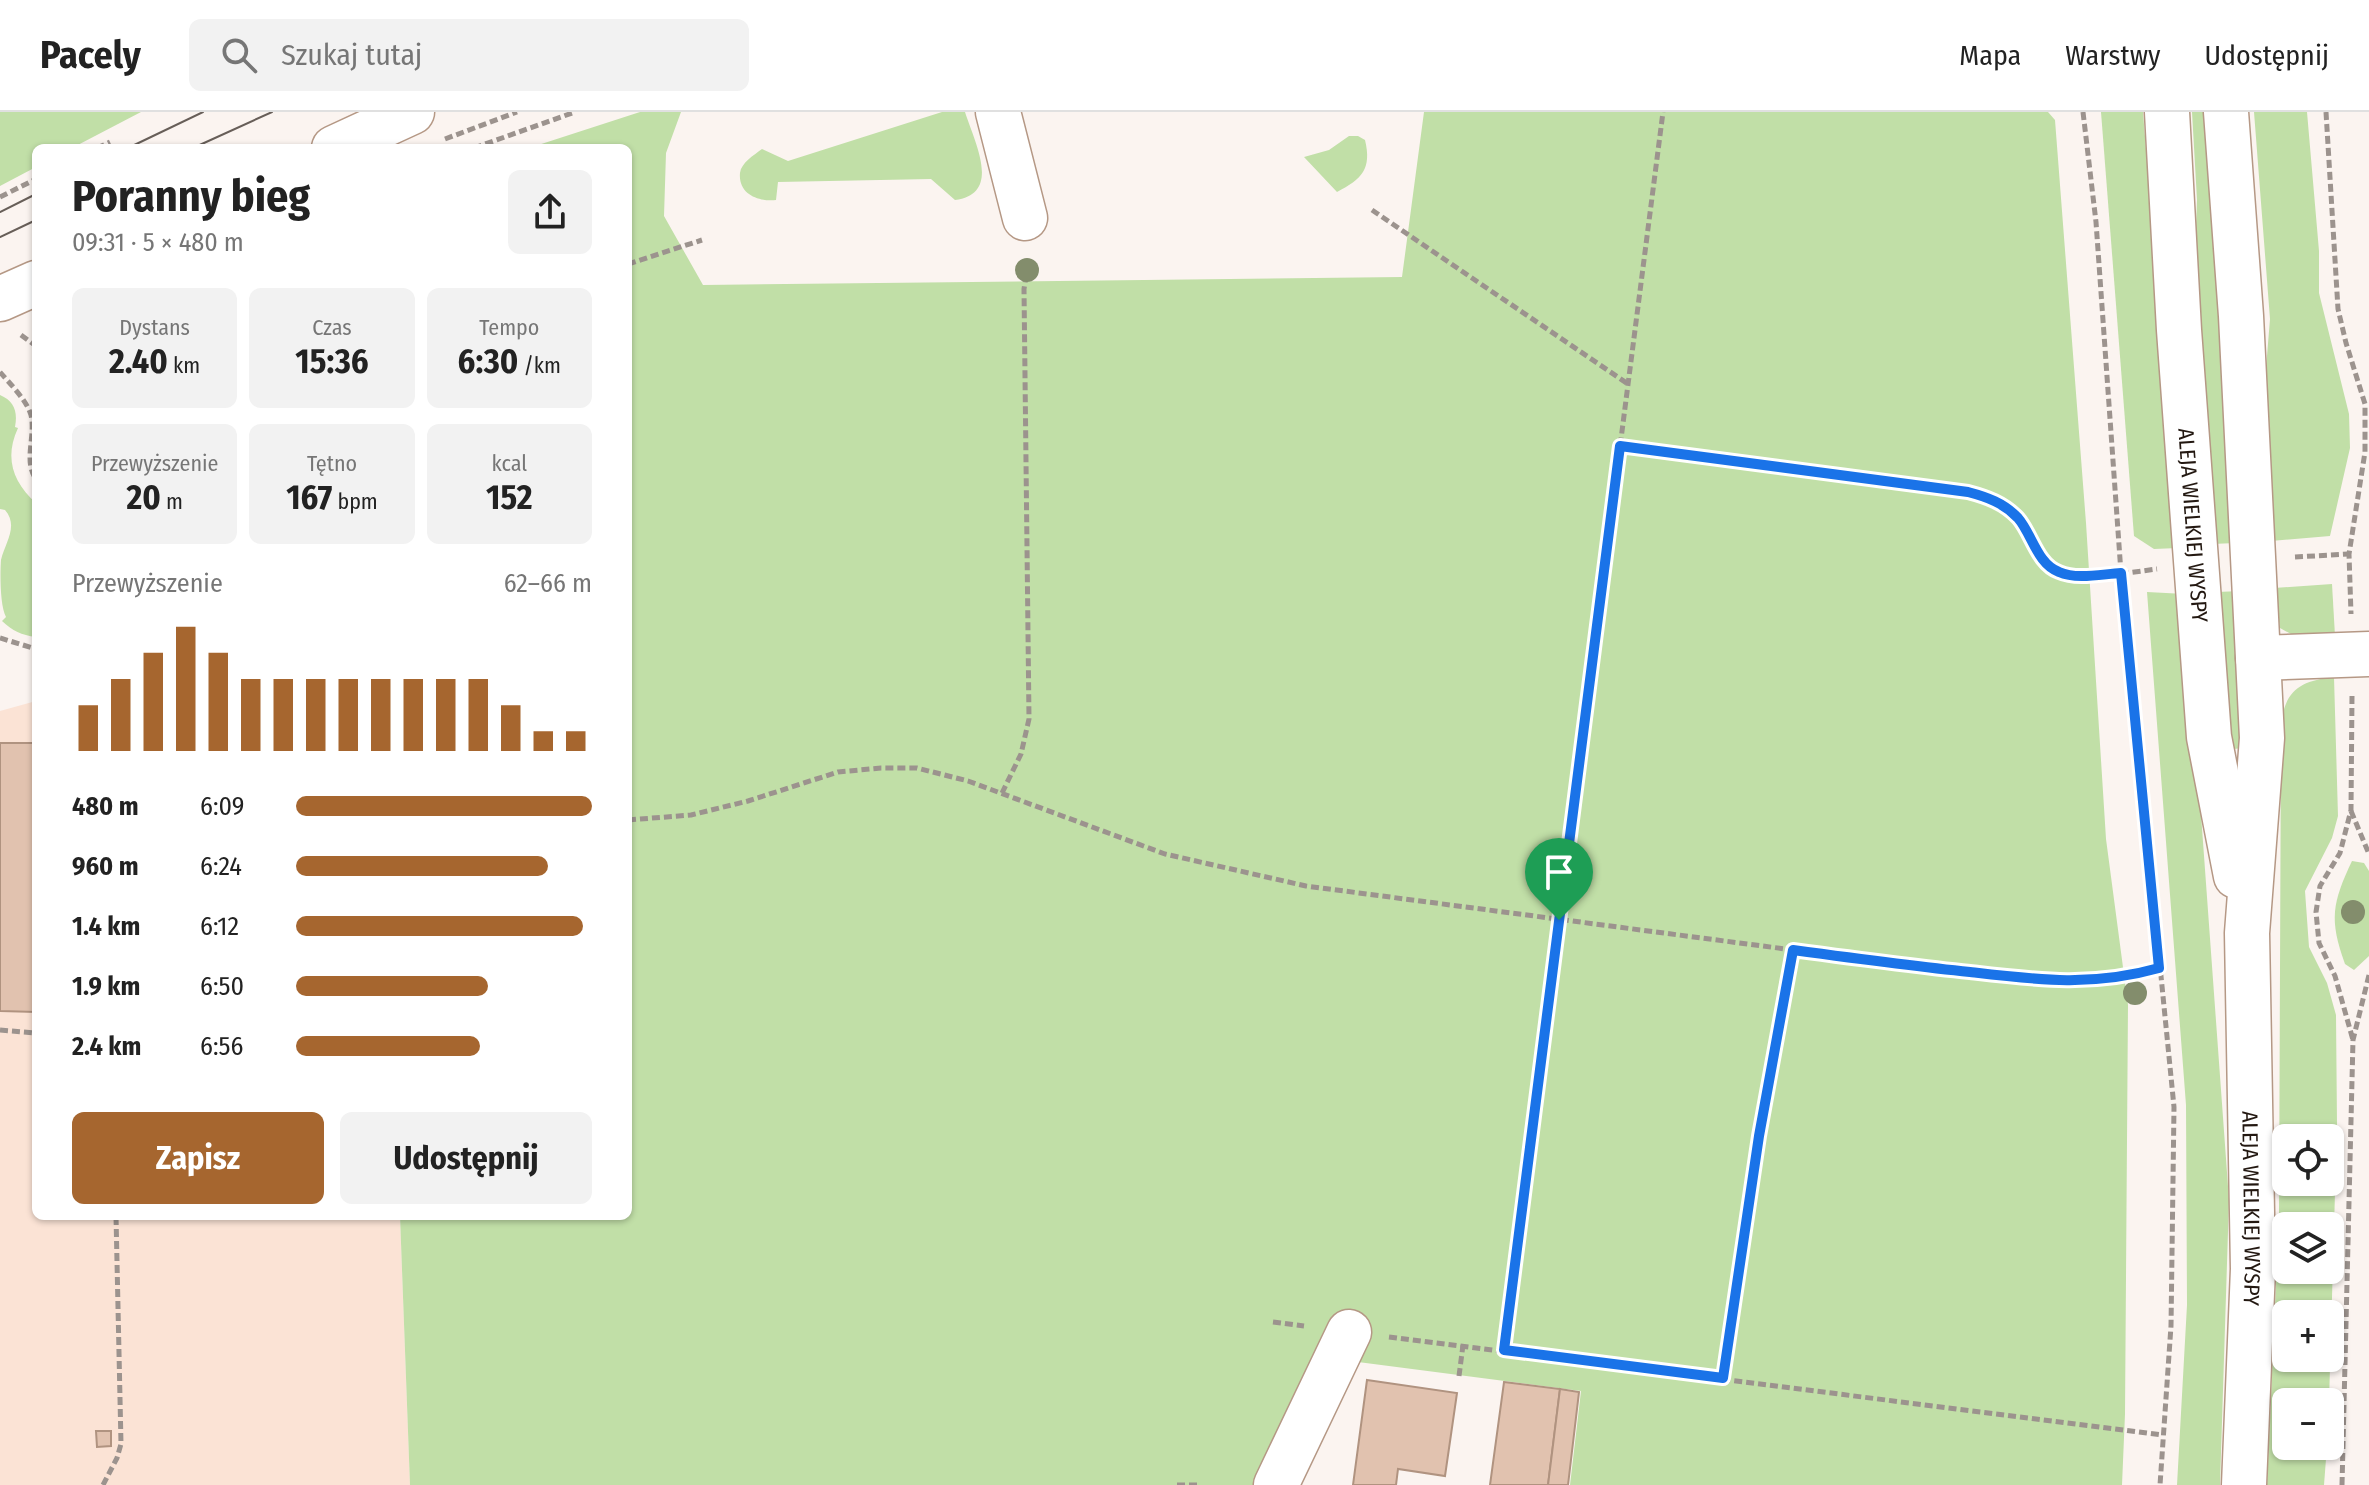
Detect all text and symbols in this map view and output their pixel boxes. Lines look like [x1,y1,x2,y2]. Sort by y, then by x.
search box [189,19,749,91]
text: Pacely [40,32,141,78]
icon: search [217,33,261,77]
text: Szukaj tutaj [281,37,422,73]
text: Mapa [1959,39,2021,72]
text: Warstwy [2065,39,2161,72]
text: Udostępnij [2205,39,2329,72]
text: Poranny bieg [72,170,310,223]
button: share [508,170,592,254]
text: 09:31 · 5 × 480 m [72,227,244,258]
text: Dystans [119,314,190,341]
text: Czas [312,314,352,341]
text: Tempo [479,314,539,341]
text: 2.40 [109,341,168,382]
text: 15:36 [295,341,369,382]
text: 6:30 [458,341,518,382]
text: km [168,352,200,379]
text: /km [518,352,561,379]
street label: ALEJA WIELKIEJ WYSPY [2172,427,2214,623]
text: Przewyższenie [91,450,218,477]
text: Tętno [307,450,357,477]
text: kcal [492,450,527,477]
text: 20 [126,477,161,518]
text: 167 [286,477,332,518]
text: 152 [486,477,533,518]
text: m [161,488,183,515]
text: bpm [332,488,378,515]
text: Przewyższenie [72,568,223,599]
text: 62–66 m [504,568,592,599]
text: 480 m [72,791,139,822]
text: 6:09 [200,791,244,822]
pin [1525,838,1593,920]
icon: arrive [1537,850,1581,894]
text: 960 m [72,851,138,882]
text: 6:24 [200,851,242,882]
text: 1.4 km [72,911,140,942]
text: 6:12 [200,911,239,942]
text: 1.9 km [72,971,140,1002]
text: 6:50 [200,971,244,1002]
text: 2.4 km [72,1031,141,1062]
text: 6:56 [200,1031,243,1062]
street label: ALEJA WIELKIEJ WYSPY [2236,1111,2266,1306]
button: Zapisz [72,1112,324,1204]
button: Udostępnij [340,1112,592,1204]
map controls [2272,1124,2344,1460]
button: locate [2272,1124,2344,1196]
button: layers [2272,1212,2344,1284]
button: + [2272,1300,2344,1372]
button: − [2272,1388,2344,1460]

